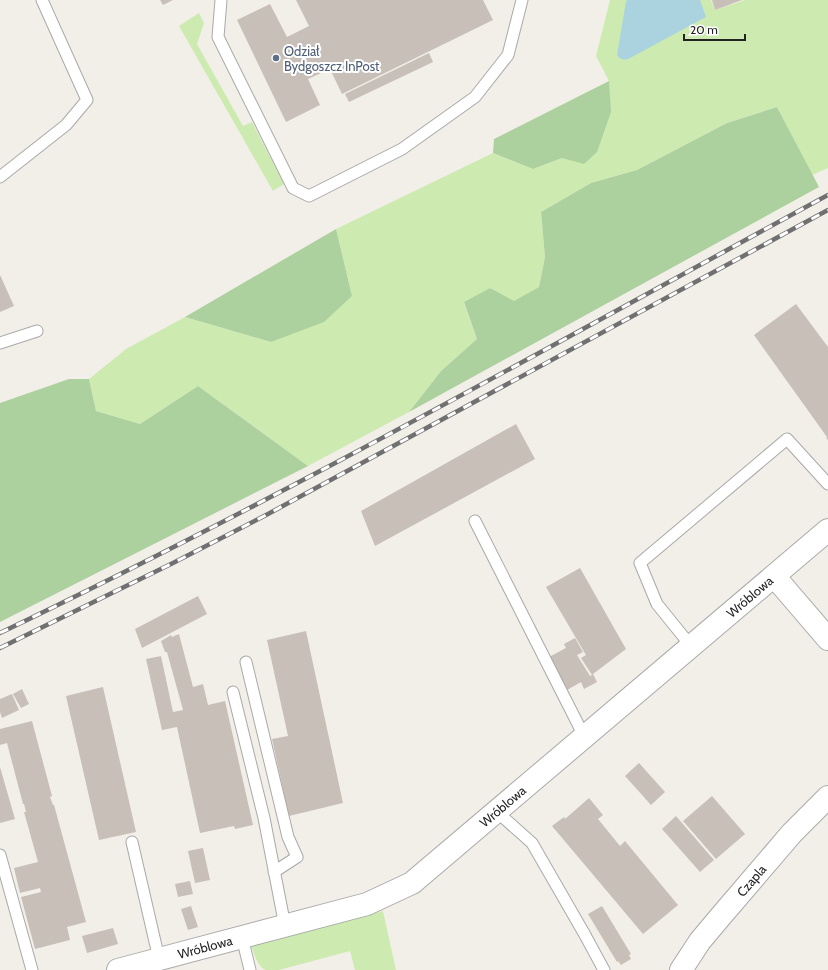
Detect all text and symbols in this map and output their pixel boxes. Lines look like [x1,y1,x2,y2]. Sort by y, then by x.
scale bar [684,16,745,42]
text: 20 m [690,22,718,37]
place label: Odział Bydgoszcz InPost [284,43,380,74]
marker: Odział Bydgoszcz InPost [271,53,281,63]
street label: Wróblowa [723,572,777,621]
street label: Wróblowa [476,781,530,830]
street label: Czapla [733,861,770,900]
street label: Wróblowa [176,932,235,962]

